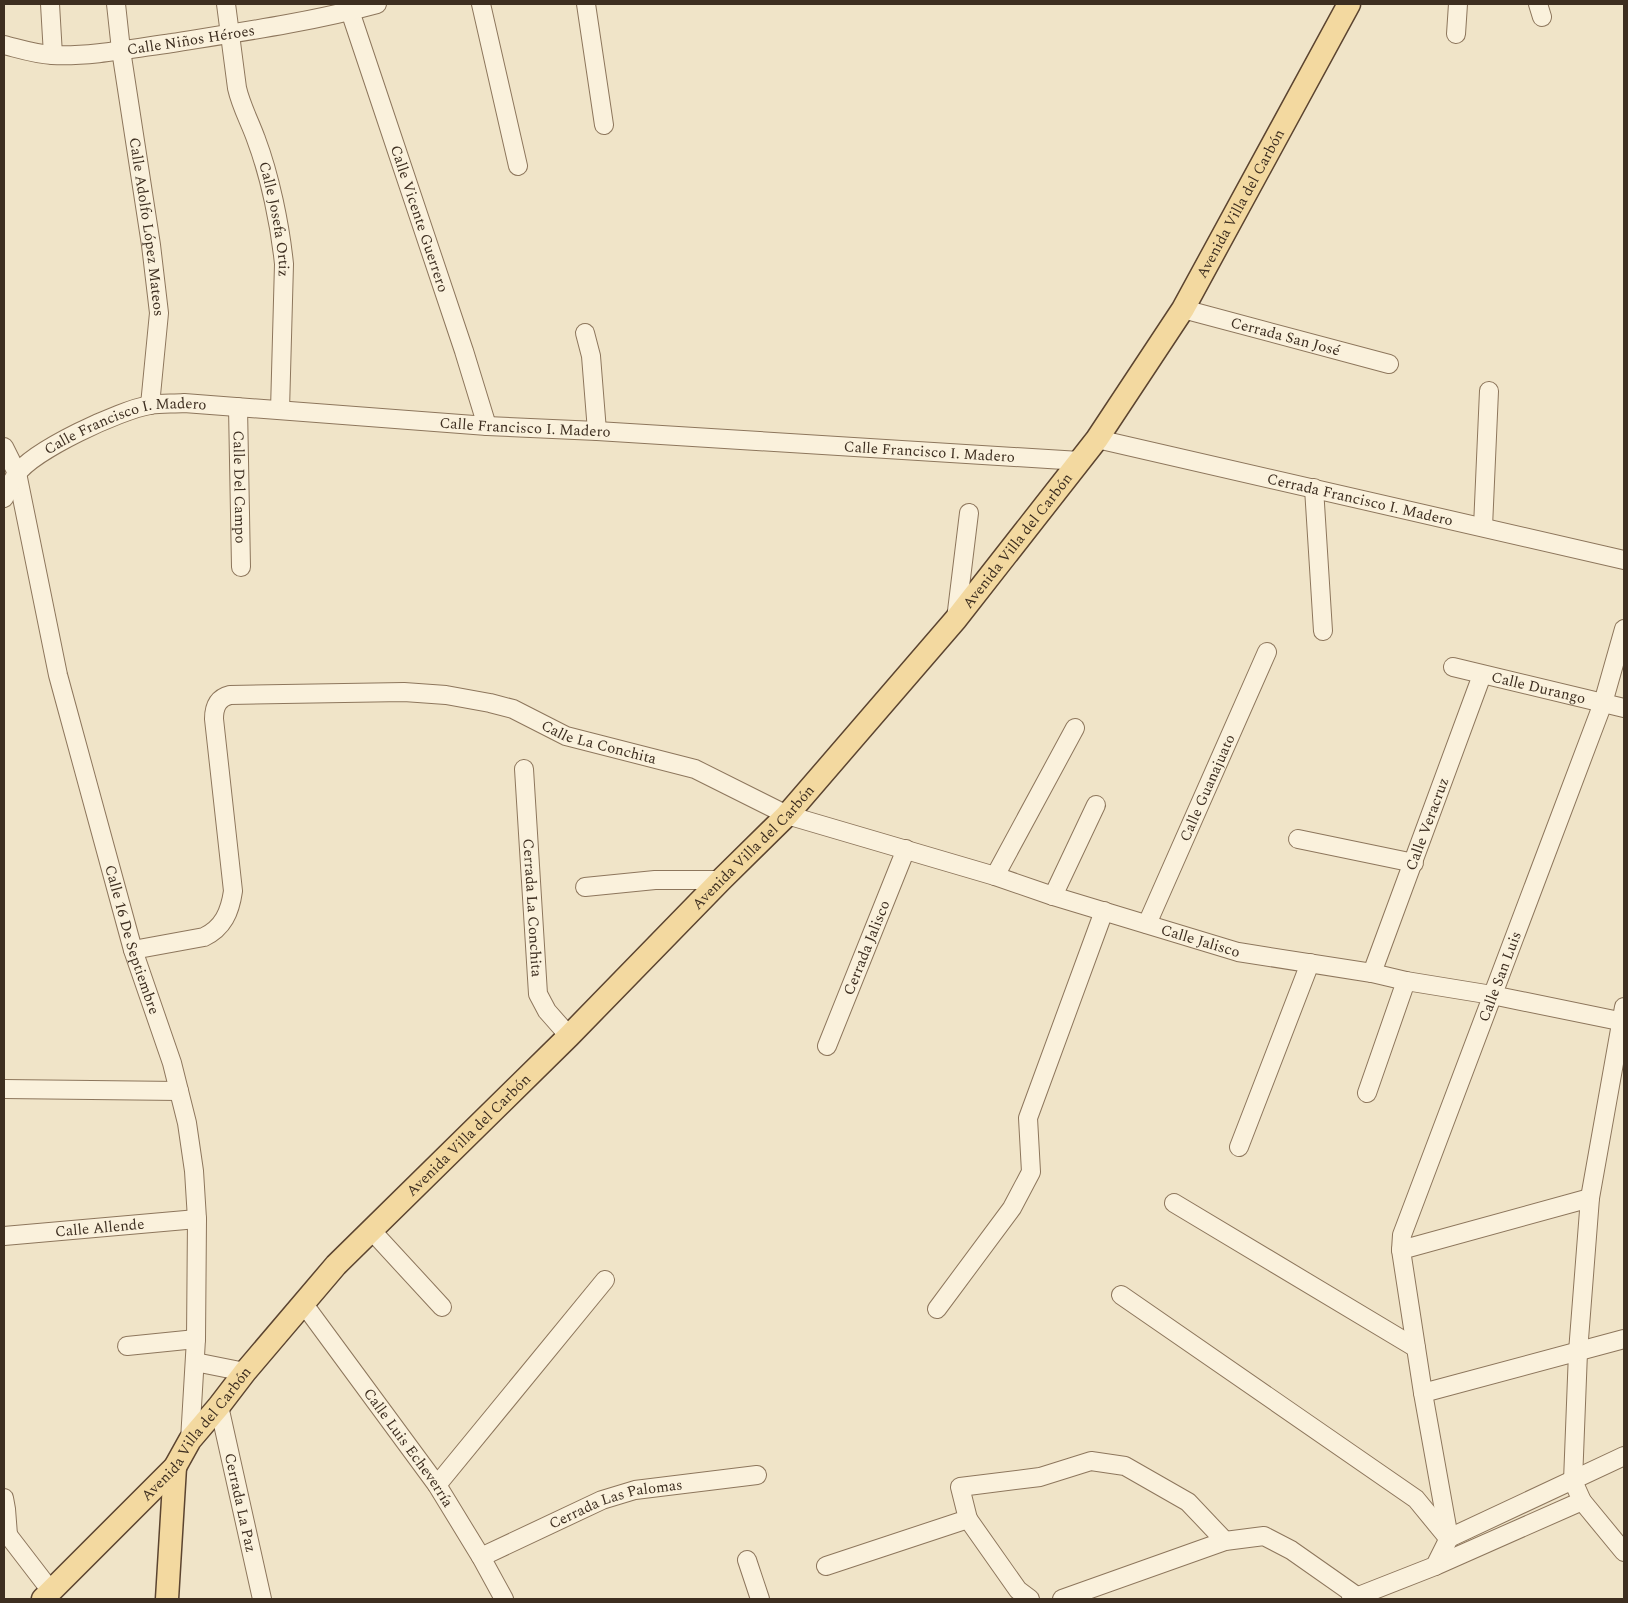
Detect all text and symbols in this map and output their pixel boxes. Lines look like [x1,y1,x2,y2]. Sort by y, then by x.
street label: Calle Niños Héroes [126,19,257,61]
street label: Avenida Villa del Carbón [1191,125,1291,283]
street label: Calle Adolfo López Mateos [123,136,170,317]
street label: Calle Vicente Guerrero [384,142,455,295]
street label: Calle Josefa Ortiz [252,159,295,277]
street label: Cerrada San José [1228,311,1343,362]
street label: Calle Francisco I. Madero [40,392,207,461]
street label: Calle Francisco I. Madero [439,411,611,444]
street label: Calle Del Campo [226,430,252,544]
street label: Calle Francisco I. Madero [843,435,1016,469]
street label: Cerrada Francisco I. Madero [1265,467,1455,532]
street label: Avenida Villa del Carbón [957,468,1079,614]
street label: Calle Durango [1489,666,1588,710]
street label: Calle La Conchita [537,714,660,771]
street label: Calle Guanajuato [1174,731,1241,845]
street label: Calle Veracruz [1400,774,1455,874]
street label: Avenida Villa del Carbón [687,780,820,915]
street label: Cerrada La Conchita [516,838,548,978]
street label: Calle 16 De Septiembre [98,862,165,1018]
street label: Cerrada Jalisco [838,897,896,999]
street label: Calle Jalisco [1158,918,1243,964]
street label: Calle San Luis [1473,928,1528,1025]
street label: Avenida Villa del Carbón [401,1068,536,1202]
street label: Calle Allende [54,1213,145,1243]
street label: Avenida Villa del Carbón [136,1361,257,1507]
street label: Calle Luis Echeverría [357,1383,459,1512]
street label: Cerrada La Paz [218,1451,262,1555]
street label: Cerrada Las Palomas [545,1473,684,1535]

